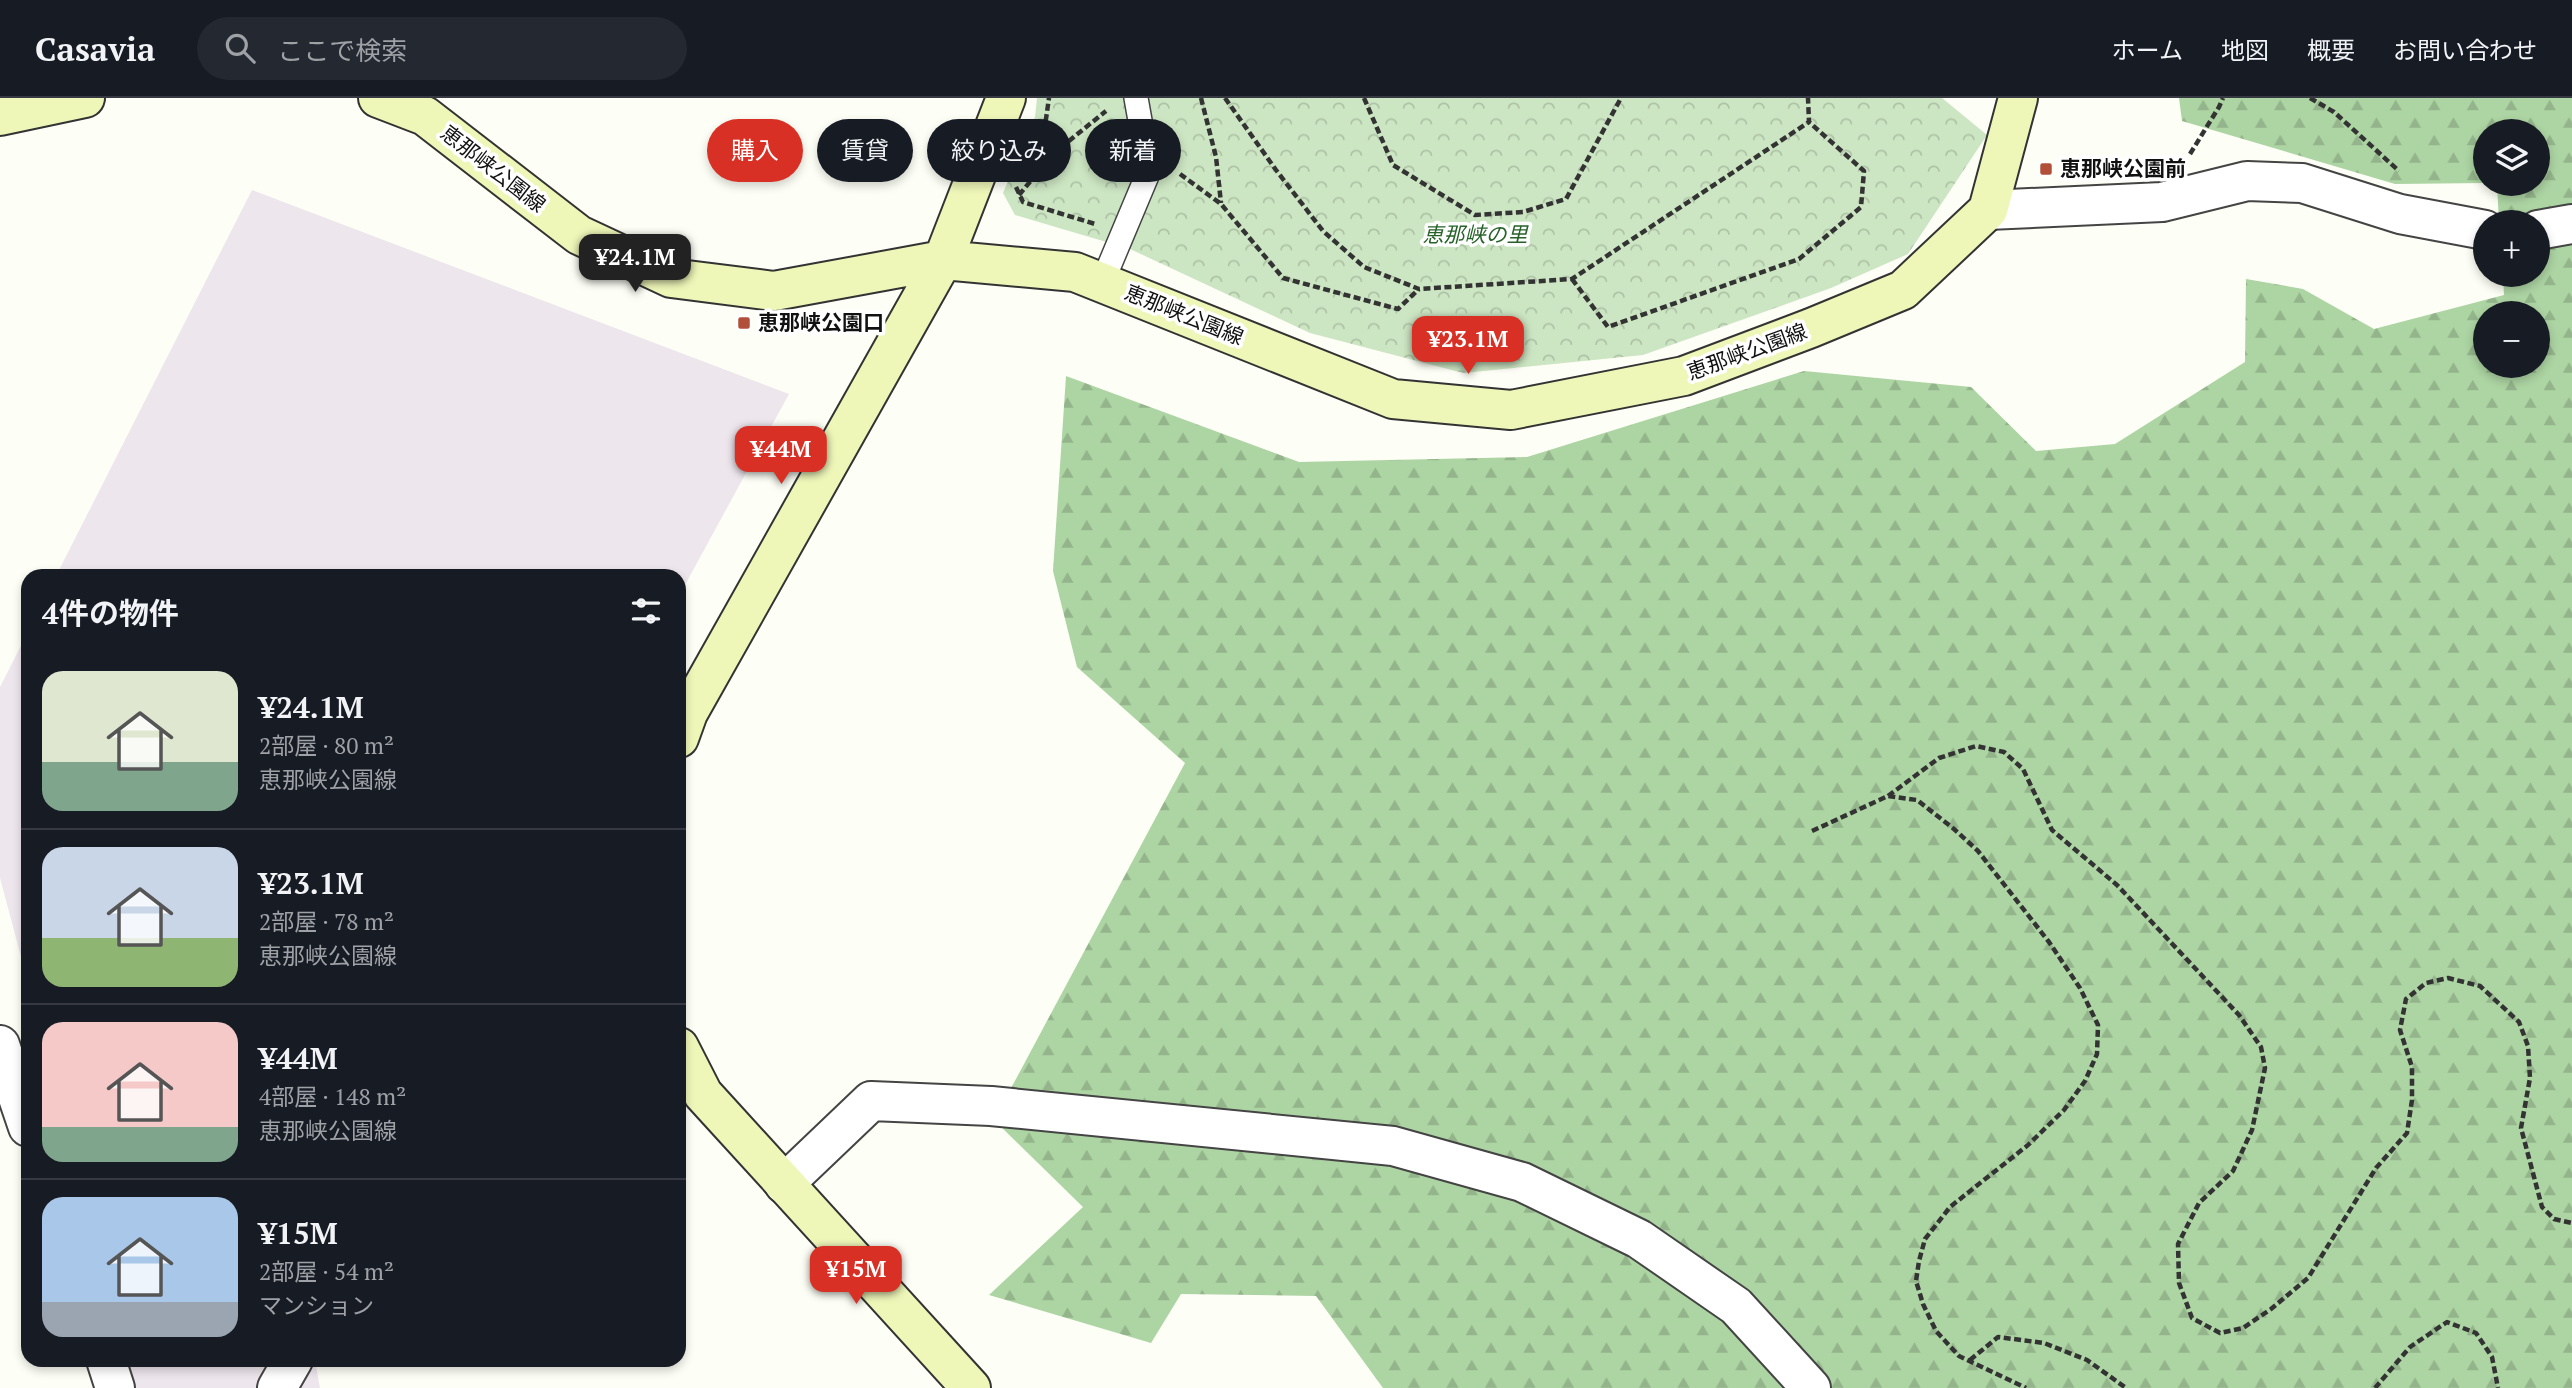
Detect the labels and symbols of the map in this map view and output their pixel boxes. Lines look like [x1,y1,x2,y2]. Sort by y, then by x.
street label: 恵那峡公園線 [435,118,552,218]
place label: 恵那峡公園前 [2060,154,2186,182]
marker: 恵那峡公園前 [2038,161,2054,177]
park label: 恵那峡の里 [1423,220,1529,248]
pin: ¥24.1M [578,234,692,294]
street label: 恵那峡公園線 [1121,277,1248,351]
place label: 恵那峡公園口 [758,308,884,336]
marker: 恵那峡公園口 [736,315,752,331]
pin: ¥23.1M [1411,316,1525,376]
street label: 恵那峡公園線 [1683,316,1811,386]
pin: ¥44M [740,426,822,486]
pin: ¥15M [815,1246,897,1306]

